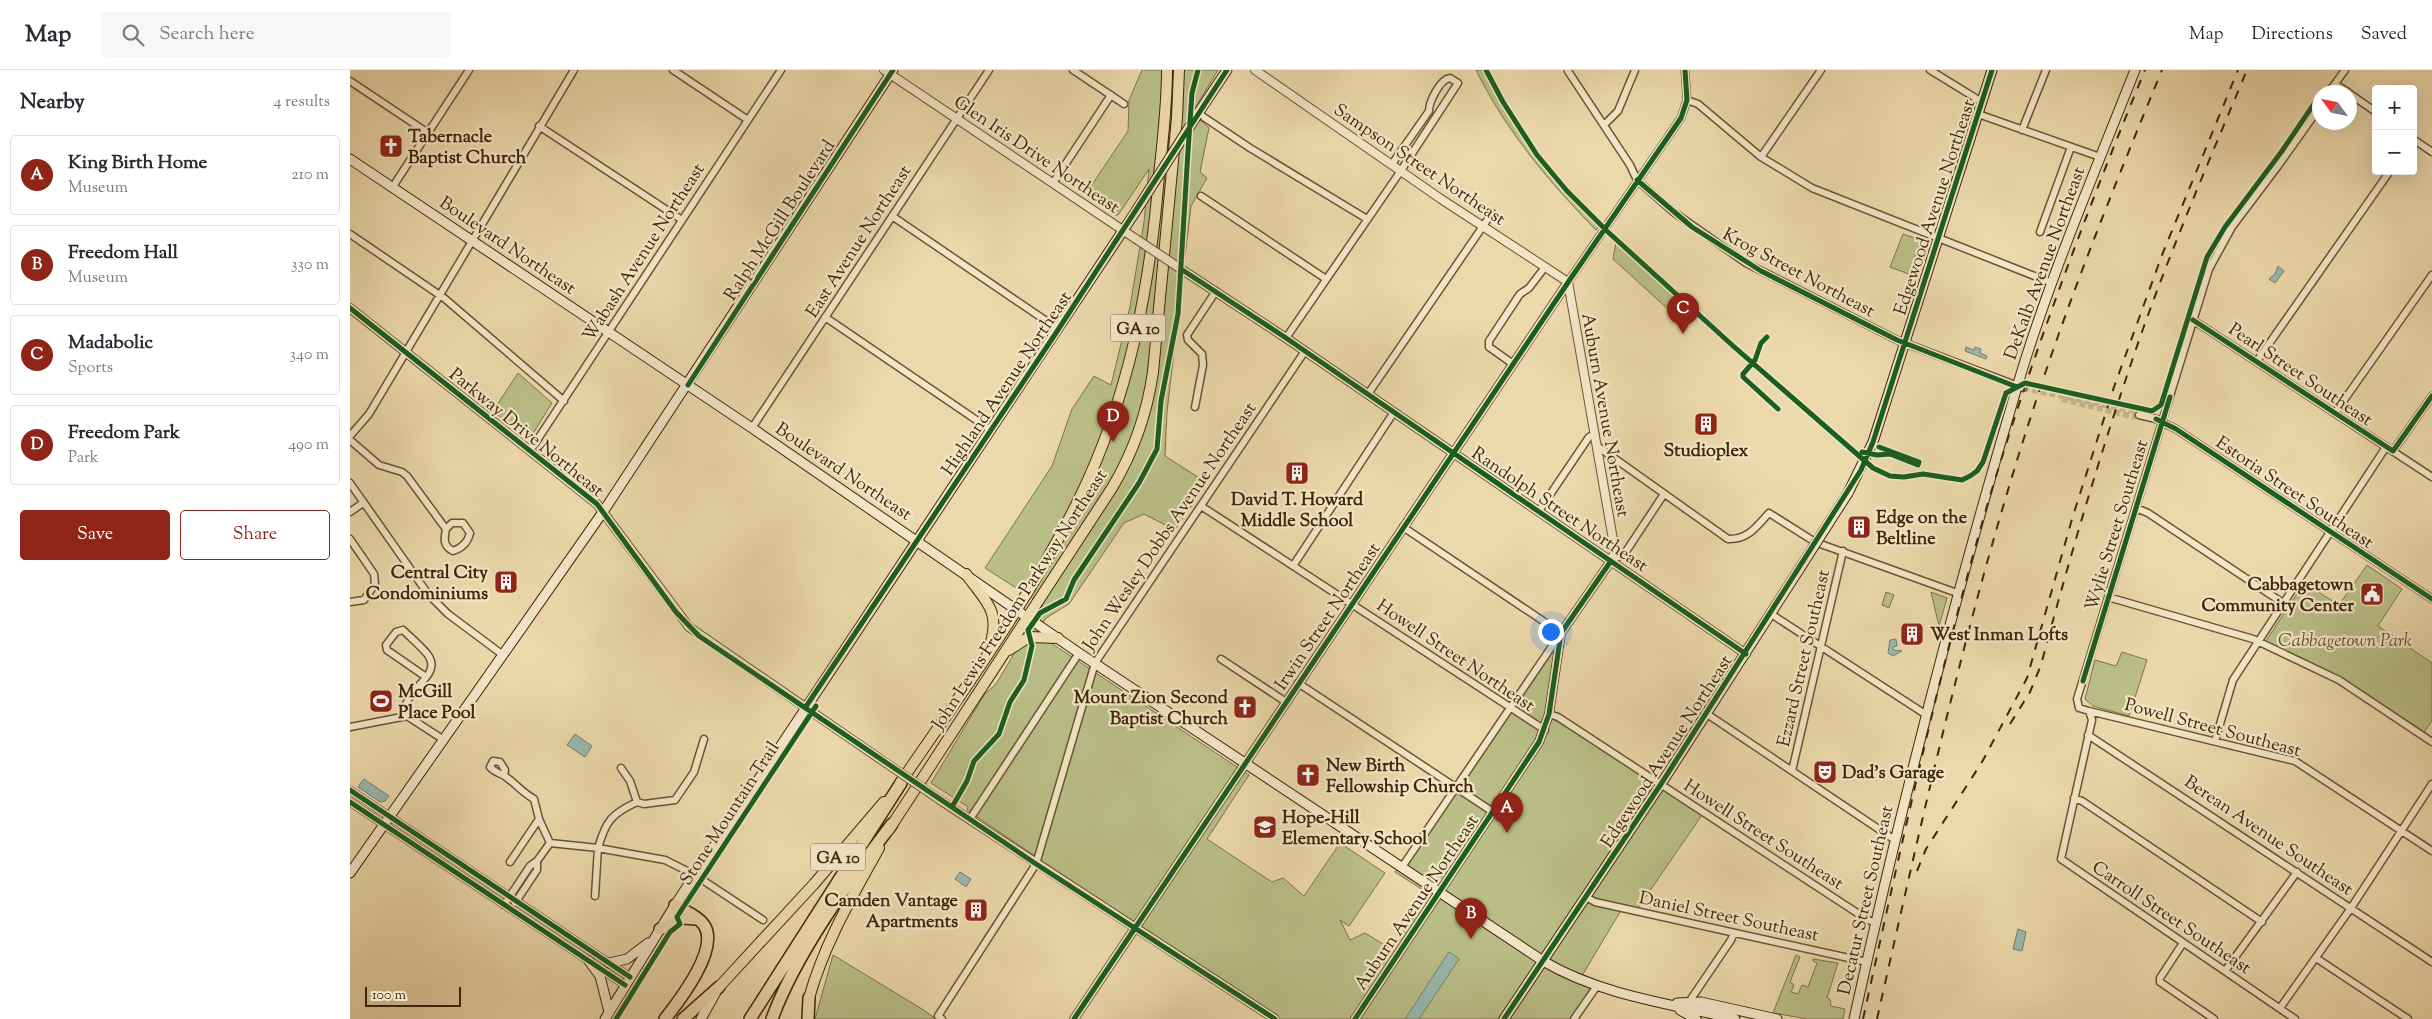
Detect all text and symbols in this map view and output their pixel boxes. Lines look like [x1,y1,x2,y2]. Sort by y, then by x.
search box [101,12,451,57]
text: Map [25,18,71,52]
icon: search [119,21,147,49]
text: Search here [159,21,255,48]
text: Map [2189,22,2224,48]
text: Directions [2252,22,2333,48]
text: Saved [2361,22,2407,48]
north arrow [2312,85,2357,130]
map controls [2372,85,2417,175]
button: + [2372,85,2417,130]
text: Nearby [20,88,85,118]
street label: Glen Iris Drive Northeast [948,90,1124,221]
text: 4 results [274,91,330,114]
street label: Edgewood Avenue Northeast [1889,96,1983,319]
street label: Sampson Street Northeast [1328,98,1510,233]
place label: Tabernacle Baptist Church [408,125,527,172]
button: − [2372,130,2417,175]
church icon: Tabernacle Baptist Church [378,133,404,159]
street label: Ralph McGill Boulevard [719,135,843,307]
text: King Birth Home [68,150,207,177]
street label: Wabash Avenue Northeast [577,159,712,347]
street label: East Avenue Northeast [800,161,919,324]
street label: DeKalb Avenue Northeast [1999,163,2093,364]
text: A [31,164,44,187]
text: 210 m [291,164,329,187]
text: Museum [68,177,128,200]
street label: Boulevard Northeast [433,191,580,302]
street label: Krog Street Northeast [1717,223,1879,325]
text: Freedom Hall [68,240,178,267]
text: B [32,254,42,277]
text: 330 m [291,254,329,277]
text: Museum [68,267,128,290]
street label: Highland Avenue Northeast [936,287,1079,482]
pin: C [1667,293,1699,334]
street label: Auburn Avenue Northeast [1573,311,1635,519]
road number: GA 10 [1110,314,1166,342]
street label: Pearl Street Southeast [2223,318,2377,434]
text: Madabolic [68,330,153,357]
text: C [31,344,43,367]
text: 340 m [290,344,329,367]
text: Sports [68,357,113,380]
street label: Parkway Drive Northeast [443,363,609,504]
street label: John Wesley Dobbs Avenue Northeast [1078,398,1260,654]
pin: D [1097,401,1129,442]
building icon: Studioplex [1693,411,1719,437]
street label: Boulevard Northeast [769,417,916,528]
text: Freedom Park [68,420,180,447]
street label: Estoria Street Southeast [2210,431,2378,556]
text: D [31,434,43,457]
text: 490 m [288,434,329,457]
street label: Wylie Street Southeast [2079,437,2156,614]
place label: Studioplex [1664,439,1749,465]
street label: Randolph Street Northeast [1465,442,1652,580]
text: Park [68,447,99,470]
building icon: David T. Howard Middle School [1284,460,1310,486]
street label: John Lewis Freedom Parkway Northeast [926,465,1115,736]
place label: David T. Howard Middle School [1231,488,1364,535]
place label: Edge on the Beltline [1876,506,1968,553]
button: Save [20,510,170,560]
button: Share [180,510,330,560]
building icon: Edge on the Beltline [1846,514,1872,540]
street label: Irwin Street Northeast [1269,538,1388,696]
place label: Central City Condominiums [366,561,488,608]
street label: Ezzard Street Southeast [1772,567,1838,750]
building icon: Central City Condominiums [493,569,519,595]
place label: Cabbagetown Community Center [2201,573,2354,620]
public building icon: Cabbagetown Community Center [2359,581,2385,607]
street label: Howell Street Northeast [1370,594,1539,719]
your location [1538,619,1564,645]
building icon: West Inman Lofts [1899,621,1925,647]
place label: West Inman Lofts [1930,623,2068,649]
park label: Cabbagetown Park [2278,629,2412,655]
street label: Edgewood Avenue Northeast [1595,650,1740,854]
place label: McGill Place Pool [398,680,477,727]
place label: Mount Zion Second Baptist Church [1074,686,1229,733]
sports icon: McGill Place Pool [368,688,394,714]
street label: Powell Street Southeast [2121,693,2304,765]
church icon: Mount Zion Second Baptist Church [1232,694,1258,720]
street label: Stone Mountain Trail [674,737,787,891]
place label: New Birth Fellowship Church [1326,754,1474,801]
theatre icon: Dad's Garage [1812,759,1838,785]
place label: Dad's Garage [1842,761,1945,787]
church icon: New Birth Fellowship Church [1295,762,1321,788]
street label: Berean Avenue Southeast [2178,770,2358,903]
street label: Howell Street Southeast [1678,774,1848,897]
pin: A [1491,792,1523,833]
street label: Decatur Street Southeast [1832,803,1901,998]
place label: Hope-Hill Elementary School [1282,806,1428,853]
street label: Auburn Avenue Northeast [1349,810,1486,996]
school or university icon: Hope-Hill Elementary School [1252,814,1278,840]
road number: GA 10 [810,844,866,870]
street label: Carroll Street Southeast [2086,856,2256,982]
street label: Daniel Street Southeast [1636,886,1821,950]
place label: Camden Vantage Apartments [824,889,959,936]
building icon: Camden Vantage Apartments [963,897,989,923]
pin: B [1455,898,1487,939]
scale bar [365,984,461,1007]
text: 100 m [372,986,406,1006]

